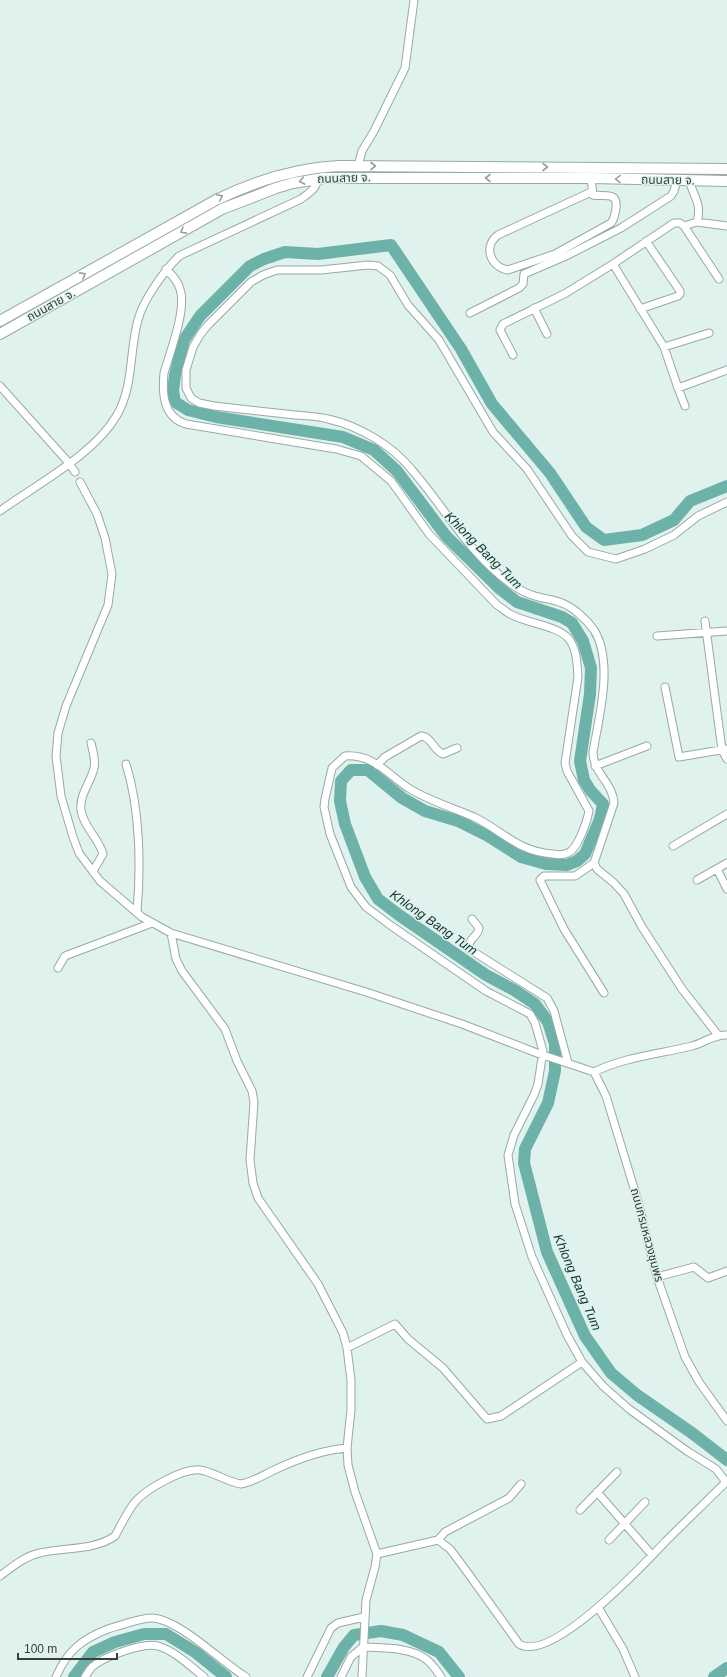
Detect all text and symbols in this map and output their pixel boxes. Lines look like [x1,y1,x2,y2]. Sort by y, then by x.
one-way arrow [370,162,376,170]
one-way arrow [542,163,548,171]
street label: ถนนสาย จ. [317,170,371,186]
street label: ถนนสาย จ. [641,173,695,187]
one-way arrow [485,174,491,182]
one-way arrow [615,175,621,183]
one-way arrow [299,176,305,185]
one-way arrow [216,194,224,202]
one-way arrow [180,226,187,233]
one-way arrow [79,272,86,279]
street label: ถนนสาย จ. [24,286,78,324]
water label: Khlong Bang Tum [442,509,526,592]
water label: Khlong Bang Tum [387,887,480,958]
street label: ถนนกรมหลวงชุมพร [628,1186,666,1284]
water label: Khlong Bang Tum [550,1232,605,1333]
scale bar [18,1635,117,1661]
text: 100 m [24,1642,57,1656]

